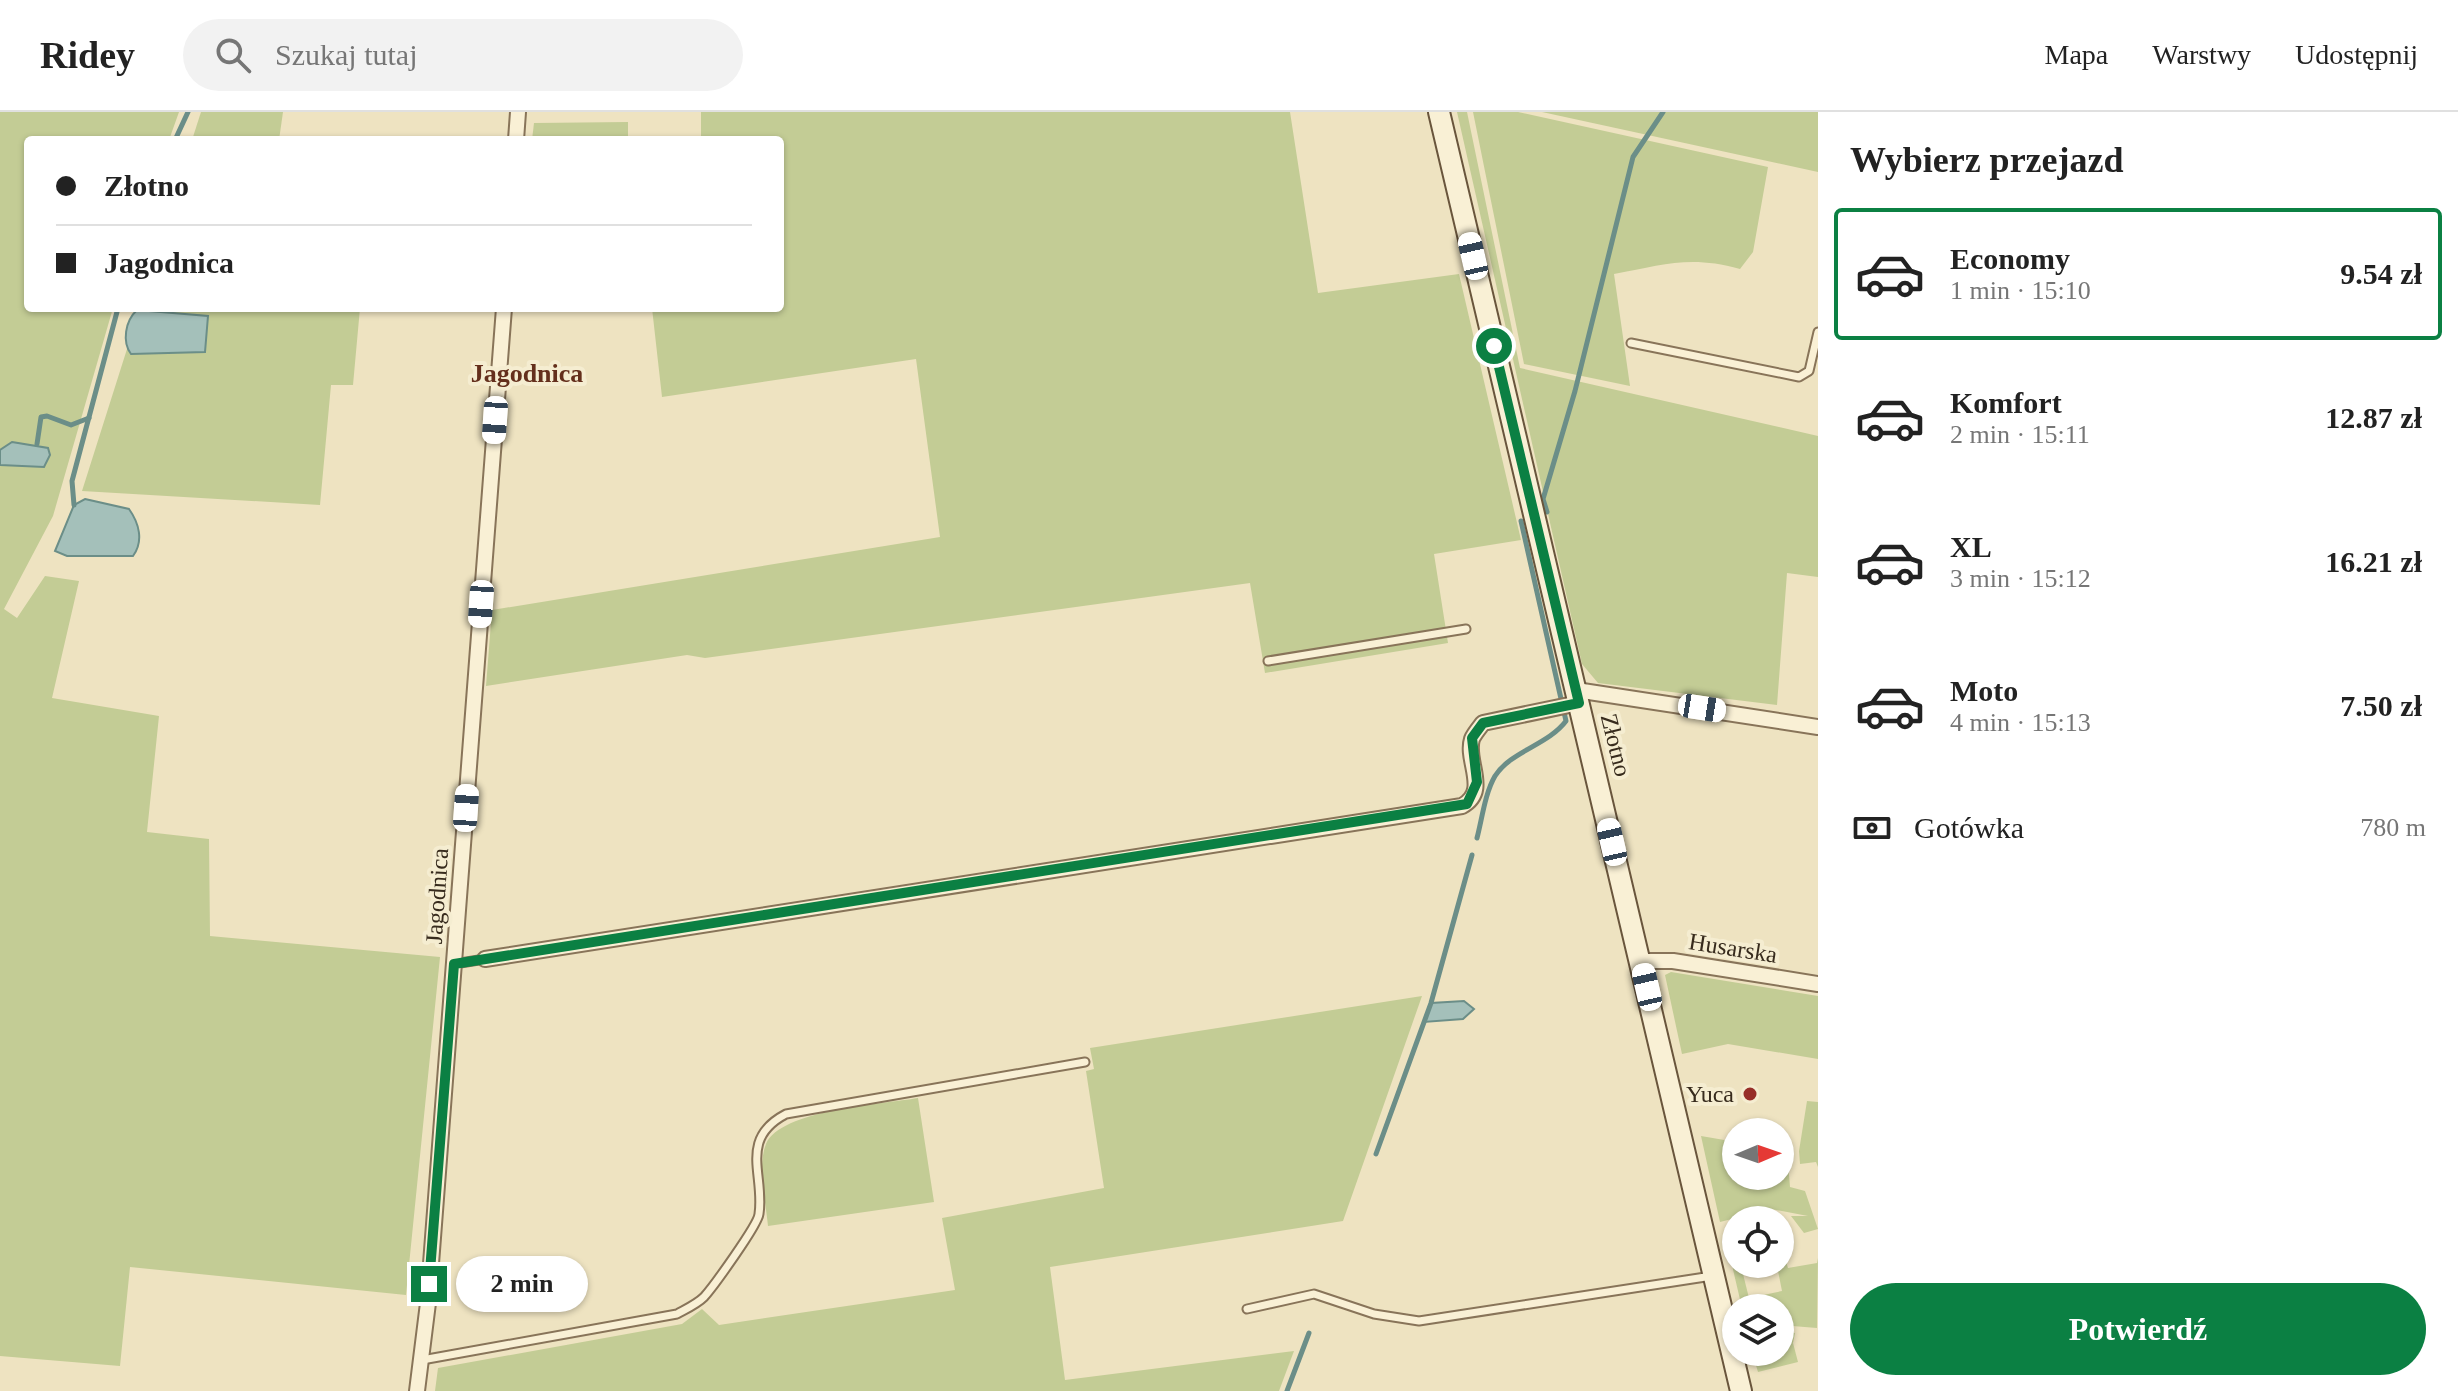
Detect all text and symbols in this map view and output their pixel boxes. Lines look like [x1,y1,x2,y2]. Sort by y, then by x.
search box [183,19,743,91]
icon: search [211,33,255,77]
text: Ridey [40,34,135,76]
text: Szukaj tutaj [275,38,417,71]
text: Mapa [2045,39,2108,70]
text: Warstwy [2152,39,2251,70]
text: Udostępnij [2295,39,2418,70]
text: Wybierz przejazd [1850,140,2124,180]
text: Złotno [104,169,189,202]
car [1456,230,1490,282]
icon: car [1854,238,1926,310]
text: Economy [1950,242,2070,275]
text: Jagodnica [104,246,234,279]
text: 9.54 zł [2340,257,2422,290]
text: 1 min · 15:10 [1950,276,2091,305]
route start [1476,328,1512,364]
district label: Jagodnica [471,359,583,388]
icon: car [1854,382,1926,454]
text: Komfort [1950,386,2062,419]
car [481,395,509,445]
text: 12.87 zł [2325,401,2422,434]
text: 2 min · 15:11 [1950,420,2090,449]
icon: car [1854,526,1926,598]
text: XL [1950,530,1992,563]
text: 16.21 zł [2325,545,2422,578]
text: 3 min · 15:12 [1950,564,2091,593]
car [467,579,495,629]
icon: car [1854,670,1926,742]
text: Moto [1950,674,2018,707]
text: 7.50 zł [2340,689,2422,722]
car [1676,692,1728,724]
text: 4 min · 15:13 [1950,708,2091,737]
street label: Złotno [1596,711,1636,779]
car [452,783,480,833]
icon: cash [1850,806,1894,850]
text: Gotówka [1914,811,2024,844]
text: 780 m [2360,813,2426,842]
car [1595,816,1629,868]
street label: Jagodnica [421,847,453,945]
street label: Husarska [1687,928,1779,968]
car [1630,961,1664,1013]
place label: Yuca [1686,1081,1734,1107]
marker: Yuca [1741,1085,1759,1103]
north arrow [1722,1118,1794,1190]
map controls [1722,1118,1794,1366]
button: locate [1722,1206,1794,1278]
callout: 2 min [457,1256,589,1312]
route end [411,1266,447,1302]
text: 2 min [491,1269,553,1298]
button: Potwierdź [1850,1283,2426,1375]
button: layers [1722,1294,1794,1366]

